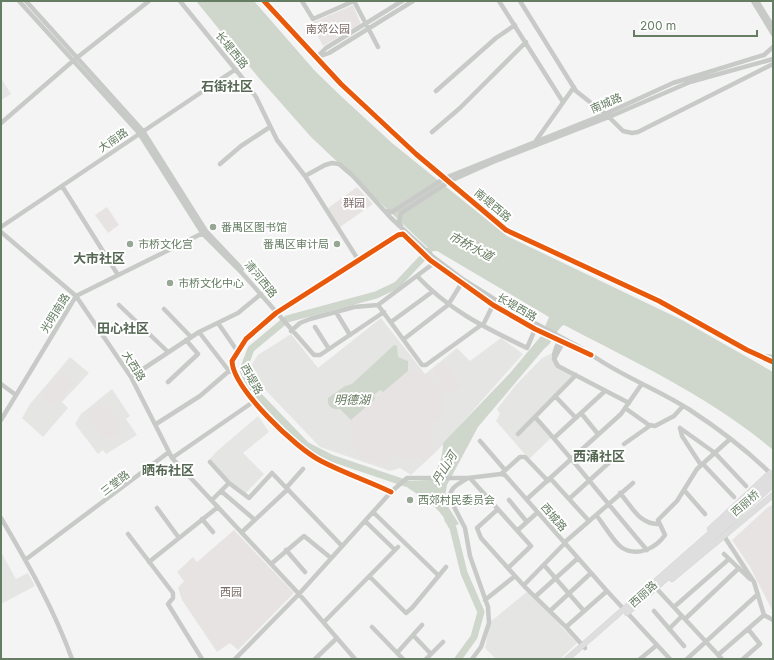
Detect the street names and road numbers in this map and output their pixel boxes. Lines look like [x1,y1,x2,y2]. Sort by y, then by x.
street label: 长堤西路 [213,28,251,72]
street label: 南城路 [588,90,624,116]
street label: 大南路 [95,125,131,155]
street label: 南堤西路 [472,185,514,225]
street label: 清河西路 [242,257,280,301]
street label: 长堤西路 [494,290,540,324]
street label: 光明南路 [37,291,73,335]
street label: 大西路 [119,348,149,384]
street label: 西堤路 [238,361,266,397]
street label: 三堂路 [98,467,132,499]
street label: 西丽桥 [728,487,762,519]
street label: 西城路 [538,500,570,534]
street label: 西丽路 [626,578,660,610]

